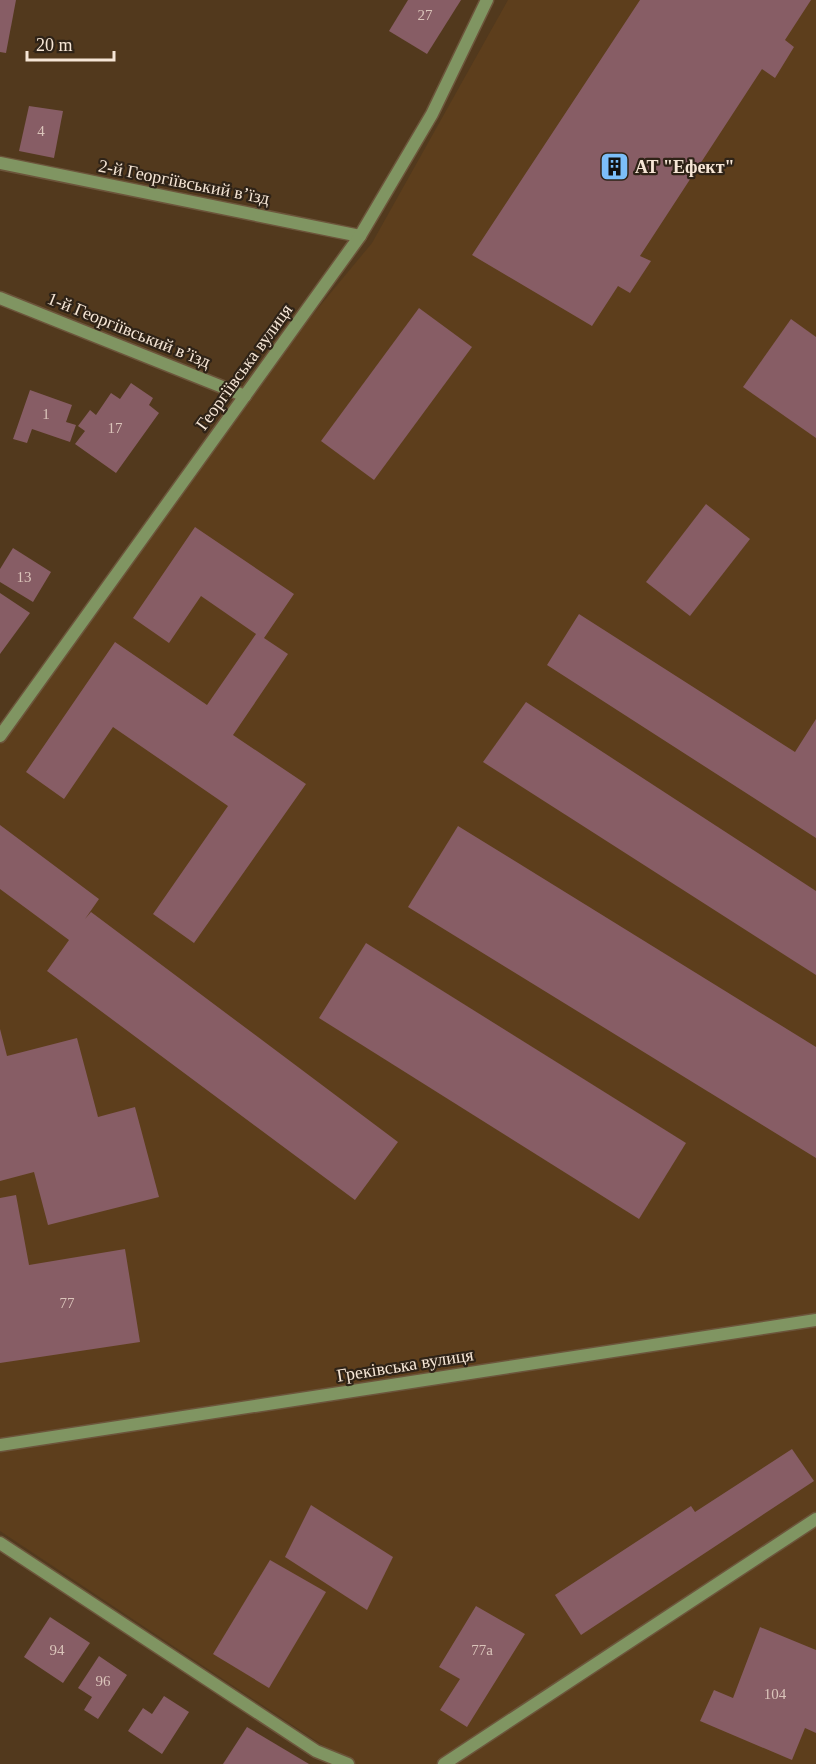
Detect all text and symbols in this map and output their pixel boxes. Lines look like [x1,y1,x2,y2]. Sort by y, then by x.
house number: 27 [418,7,433,23]
scale bar [27,24,114,62]
text: 20 m [36,35,73,55]
house number: 4 [37,123,45,139]
building icon: АТ "Ефект" [598,151,630,183]
street label: 2-й Георгіївський в’їзд [97,156,271,208]
place label: АТ "Ефект" [635,157,735,177]
street label: 1-й Георгіївський в’їзд [45,288,213,372]
street label: Георгіївська вулиця [192,300,296,434]
house number: 1 [42,406,50,422]
house number: 17 [108,420,123,436]
house number: 13 [17,569,32,585]
house number: 77 [60,1295,75,1311]
street label: Греківська вулиця [335,1344,475,1386]
house number: 94 [50,1642,65,1658]
house number: 77а [471,1642,493,1658]
house number: 96 [96,1673,111,1689]
house number: 104 [764,1686,787,1702]

